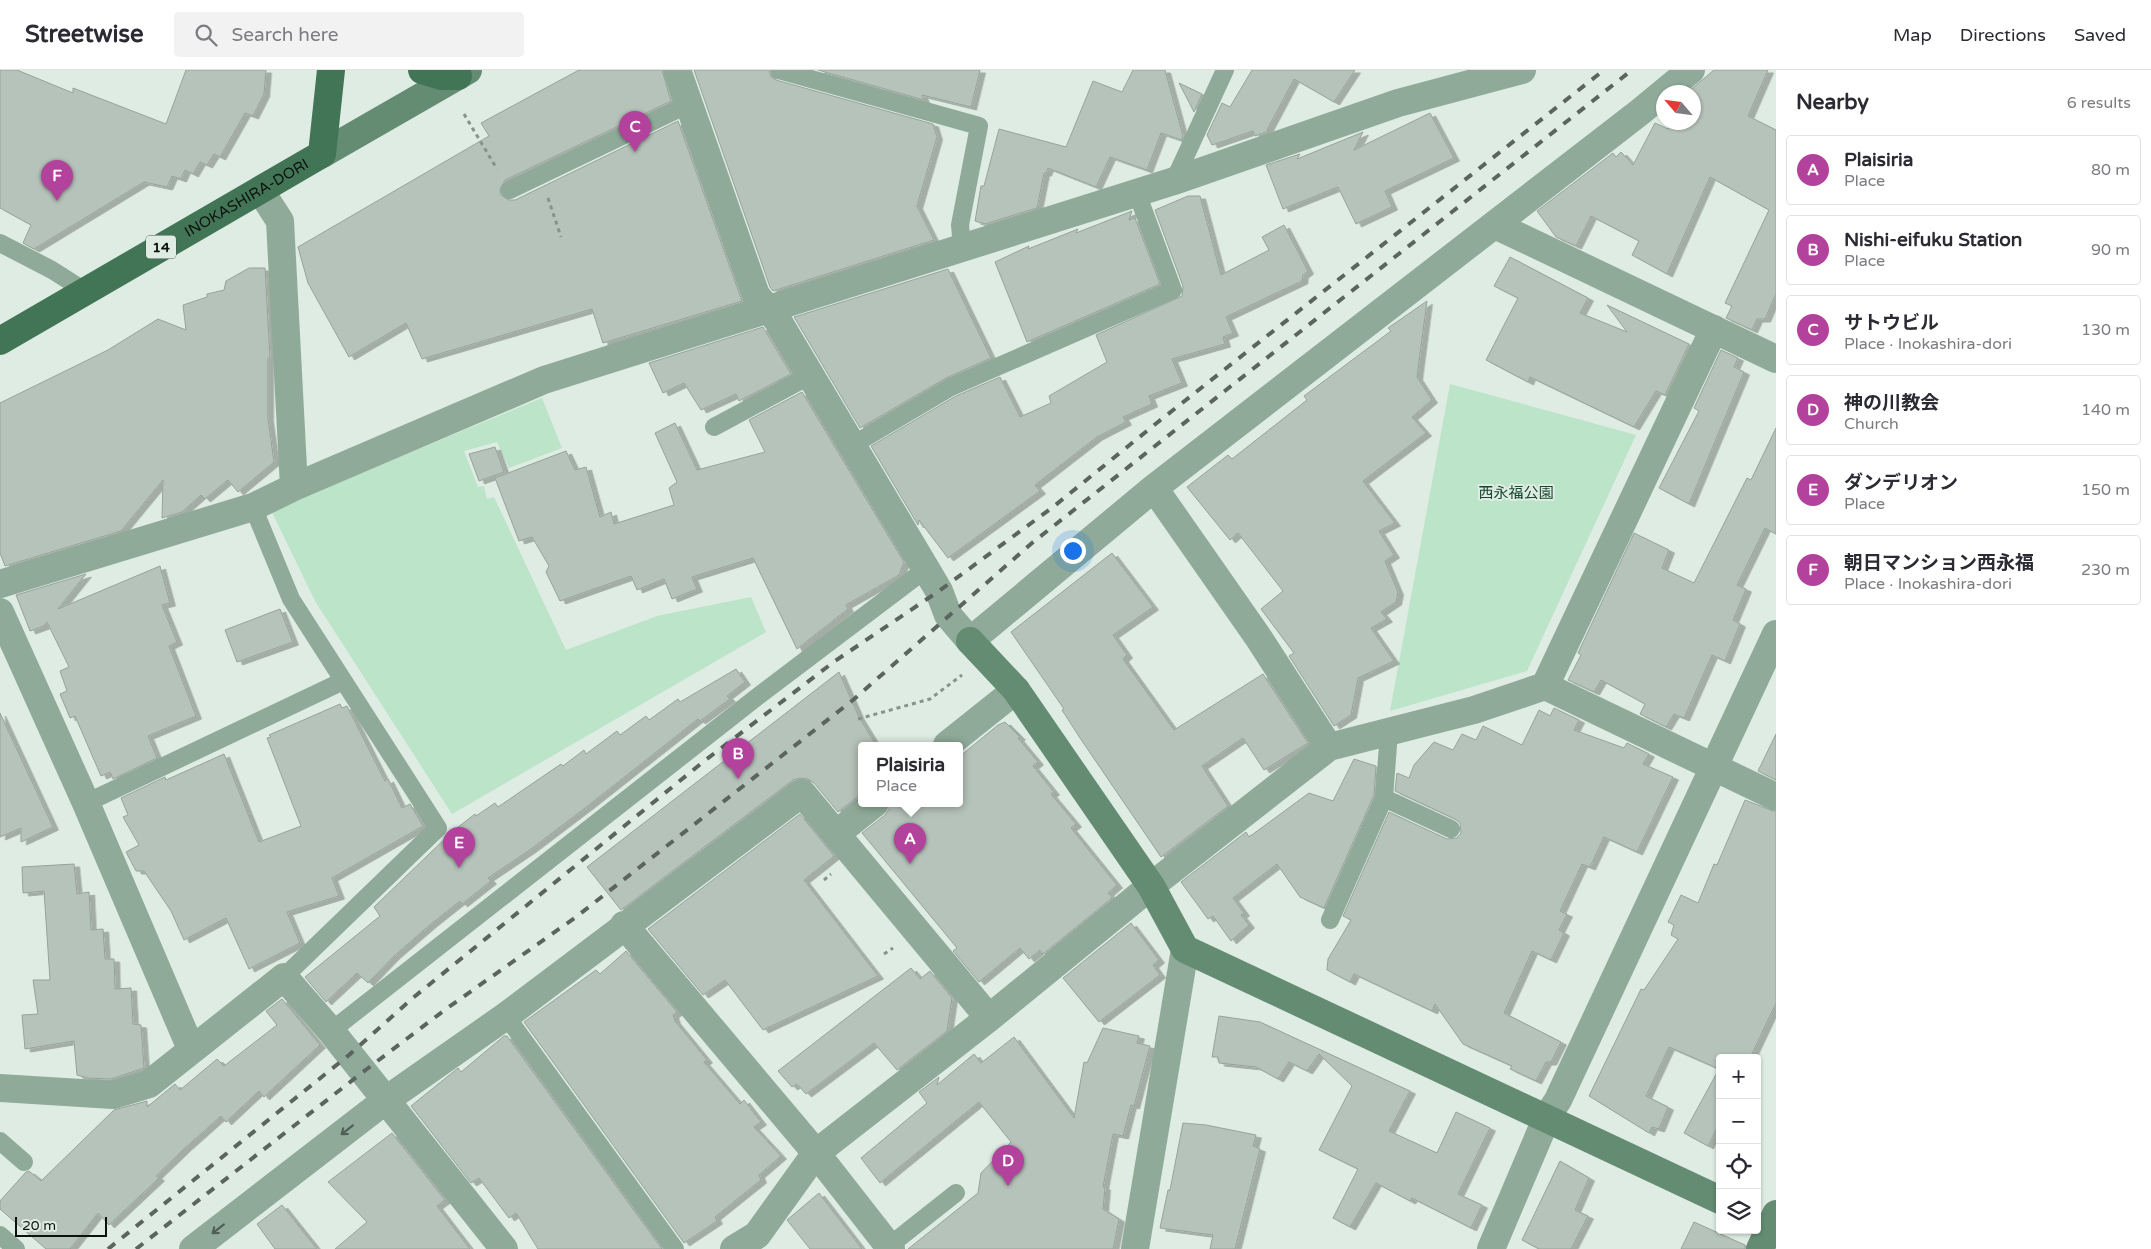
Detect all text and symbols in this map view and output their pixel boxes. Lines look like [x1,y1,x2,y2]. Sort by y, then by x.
search box [174,12,524,57]
text: Streetwise [25,20,144,49]
icon: search [192,21,220,49]
text: Search here [232,24,338,46]
text: Map [1893,24,1932,46]
text: Directions [1960,24,2046,46]
text: Saved [2074,24,2126,46]
north arrow [1656,85,1701,130]
text: Nearby [1796,90,1869,115]
text: 6 results [2067,93,2131,113]
pin: C [619,111,651,152]
text: Plaisiria [1844,149,1913,171]
street label: INOKASHIRA-DORI [181,155,312,241]
pin: F [41,160,73,201]
text: A [1807,160,1819,180]
text: 80 m [2091,160,2130,180]
text: Place [1844,171,1885,191]
text: Nishi-eifuku Station [1844,229,2022,251]
road number: 14 [146,236,176,258]
text: B [1807,240,1819,260]
text: 90 m [2091,240,2130,260]
text: Place [1844,251,1885,271]
text: サトウビル [1844,312,1939,334]
text: C [1807,320,1819,340]
text: 130 m [2081,320,2130,340]
text: Place · Inokashira-dori [1844,334,2012,354]
text: 神の川教会 [1844,392,1939,414]
text: D [1807,400,1819,420]
text: 140 m [2081,400,2130,420]
text: Church [1844,414,1899,434]
text: ダンデリオン [1844,472,1958,494]
text: E [1808,480,1818,500]
text: 150 m [2081,480,2130,500]
park label: 西永福公園 [1478,484,1554,502]
text: Place [1844,494,1885,514]
your location [1060,538,1086,564]
text: 朝日マンション西永福 [1844,552,2034,574]
text: F [1808,560,1818,580]
text: 230 m [2081,560,2130,580]
text: Place · Inokashira-dori [1844,574,2012,594]
pin: B [722,738,754,779]
popup [858,742,963,807]
text: Plaisiria [876,754,945,776]
text: Place [876,776,917,796]
pin: A [894,823,926,864]
pin: E [443,827,475,868]
map controls [1716,1054,1761,1234]
button: + [1716,1054,1761,1099]
button: − [1716,1099,1761,1144]
one-way arrow [340,1125,354,1135]
button: locate [1716,1144,1761,1189]
pin: D [992,1145,1024,1186]
button: layers [1716,1189,1761,1234]
scale bar [15,1214,108,1237]
text: 20 m [22,1217,56,1234]
one-way arrow [211,1224,225,1234]

